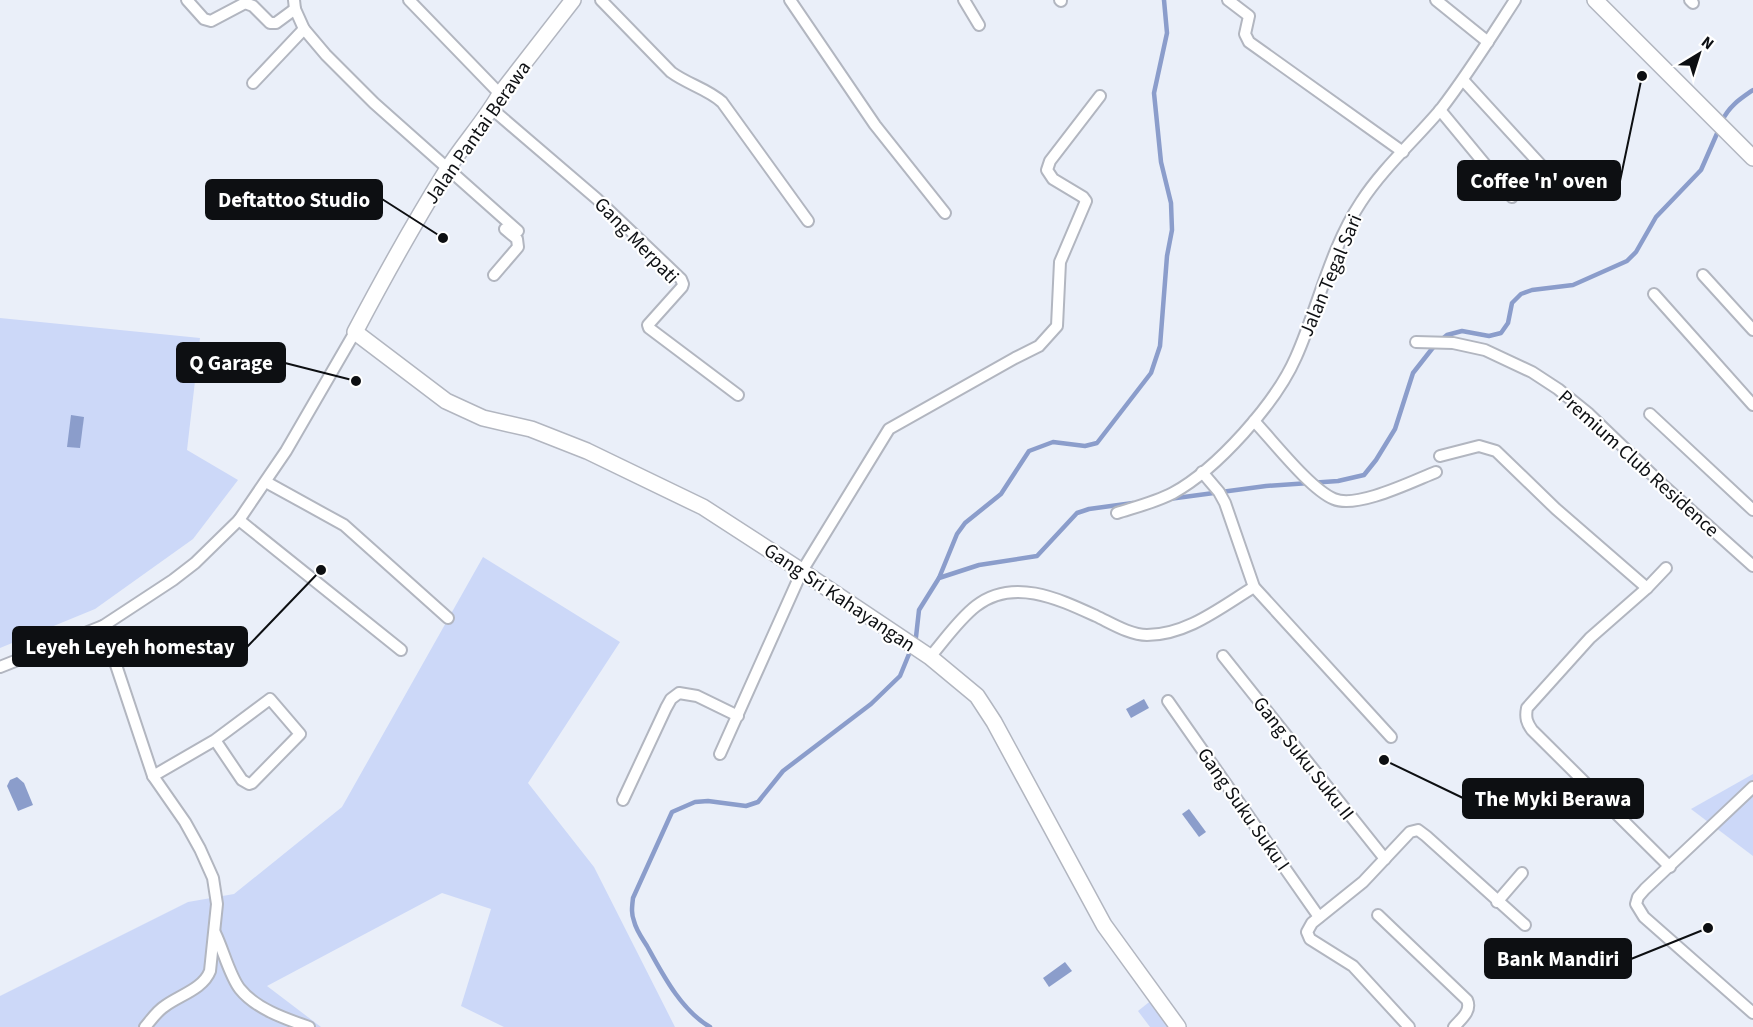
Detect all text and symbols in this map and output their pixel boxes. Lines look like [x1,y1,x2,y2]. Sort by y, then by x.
north arrow [1669,24,1729,84]
text: N [1697,31,1719,55]
street label: Jalan Pantai Berawa [418,55,538,210]
callout: Coffee 'n' oven [1458,161,1620,200]
text: Coffee 'n' oven [1470,166,1608,196]
callout: Deftattoo Studio [206,180,382,219]
text: Deftattoo Studio [218,185,370,215]
street label: Gang Merpati [588,191,685,290]
street label: Jalan Tegal Sari [1293,210,1369,341]
callout: Q Garage [177,343,285,382]
text: Q Garage [189,348,273,378]
street label: Premium Club Residence [1552,384,1725,544]
street label: Gang Sri Kahayangan [758,537,921,659]
callout: Leyeh Leyeh homestay [13,627,247,666]
text: Leyeh Leyeh homestay [25,632,235,662]
street label: Gang Suku Suku II [1246,691,1360,826]
street label: Gang Suku Suku I [1190,742,1296,877]
callout: The Myki Berawa [1463,779,1643,818]
text: The Myki Berawa [1475,784,1631,814]
callout: Bank Mandiri [1485,939,1631,978]
text: Bank Mandiri [1497,944,1619,974]

